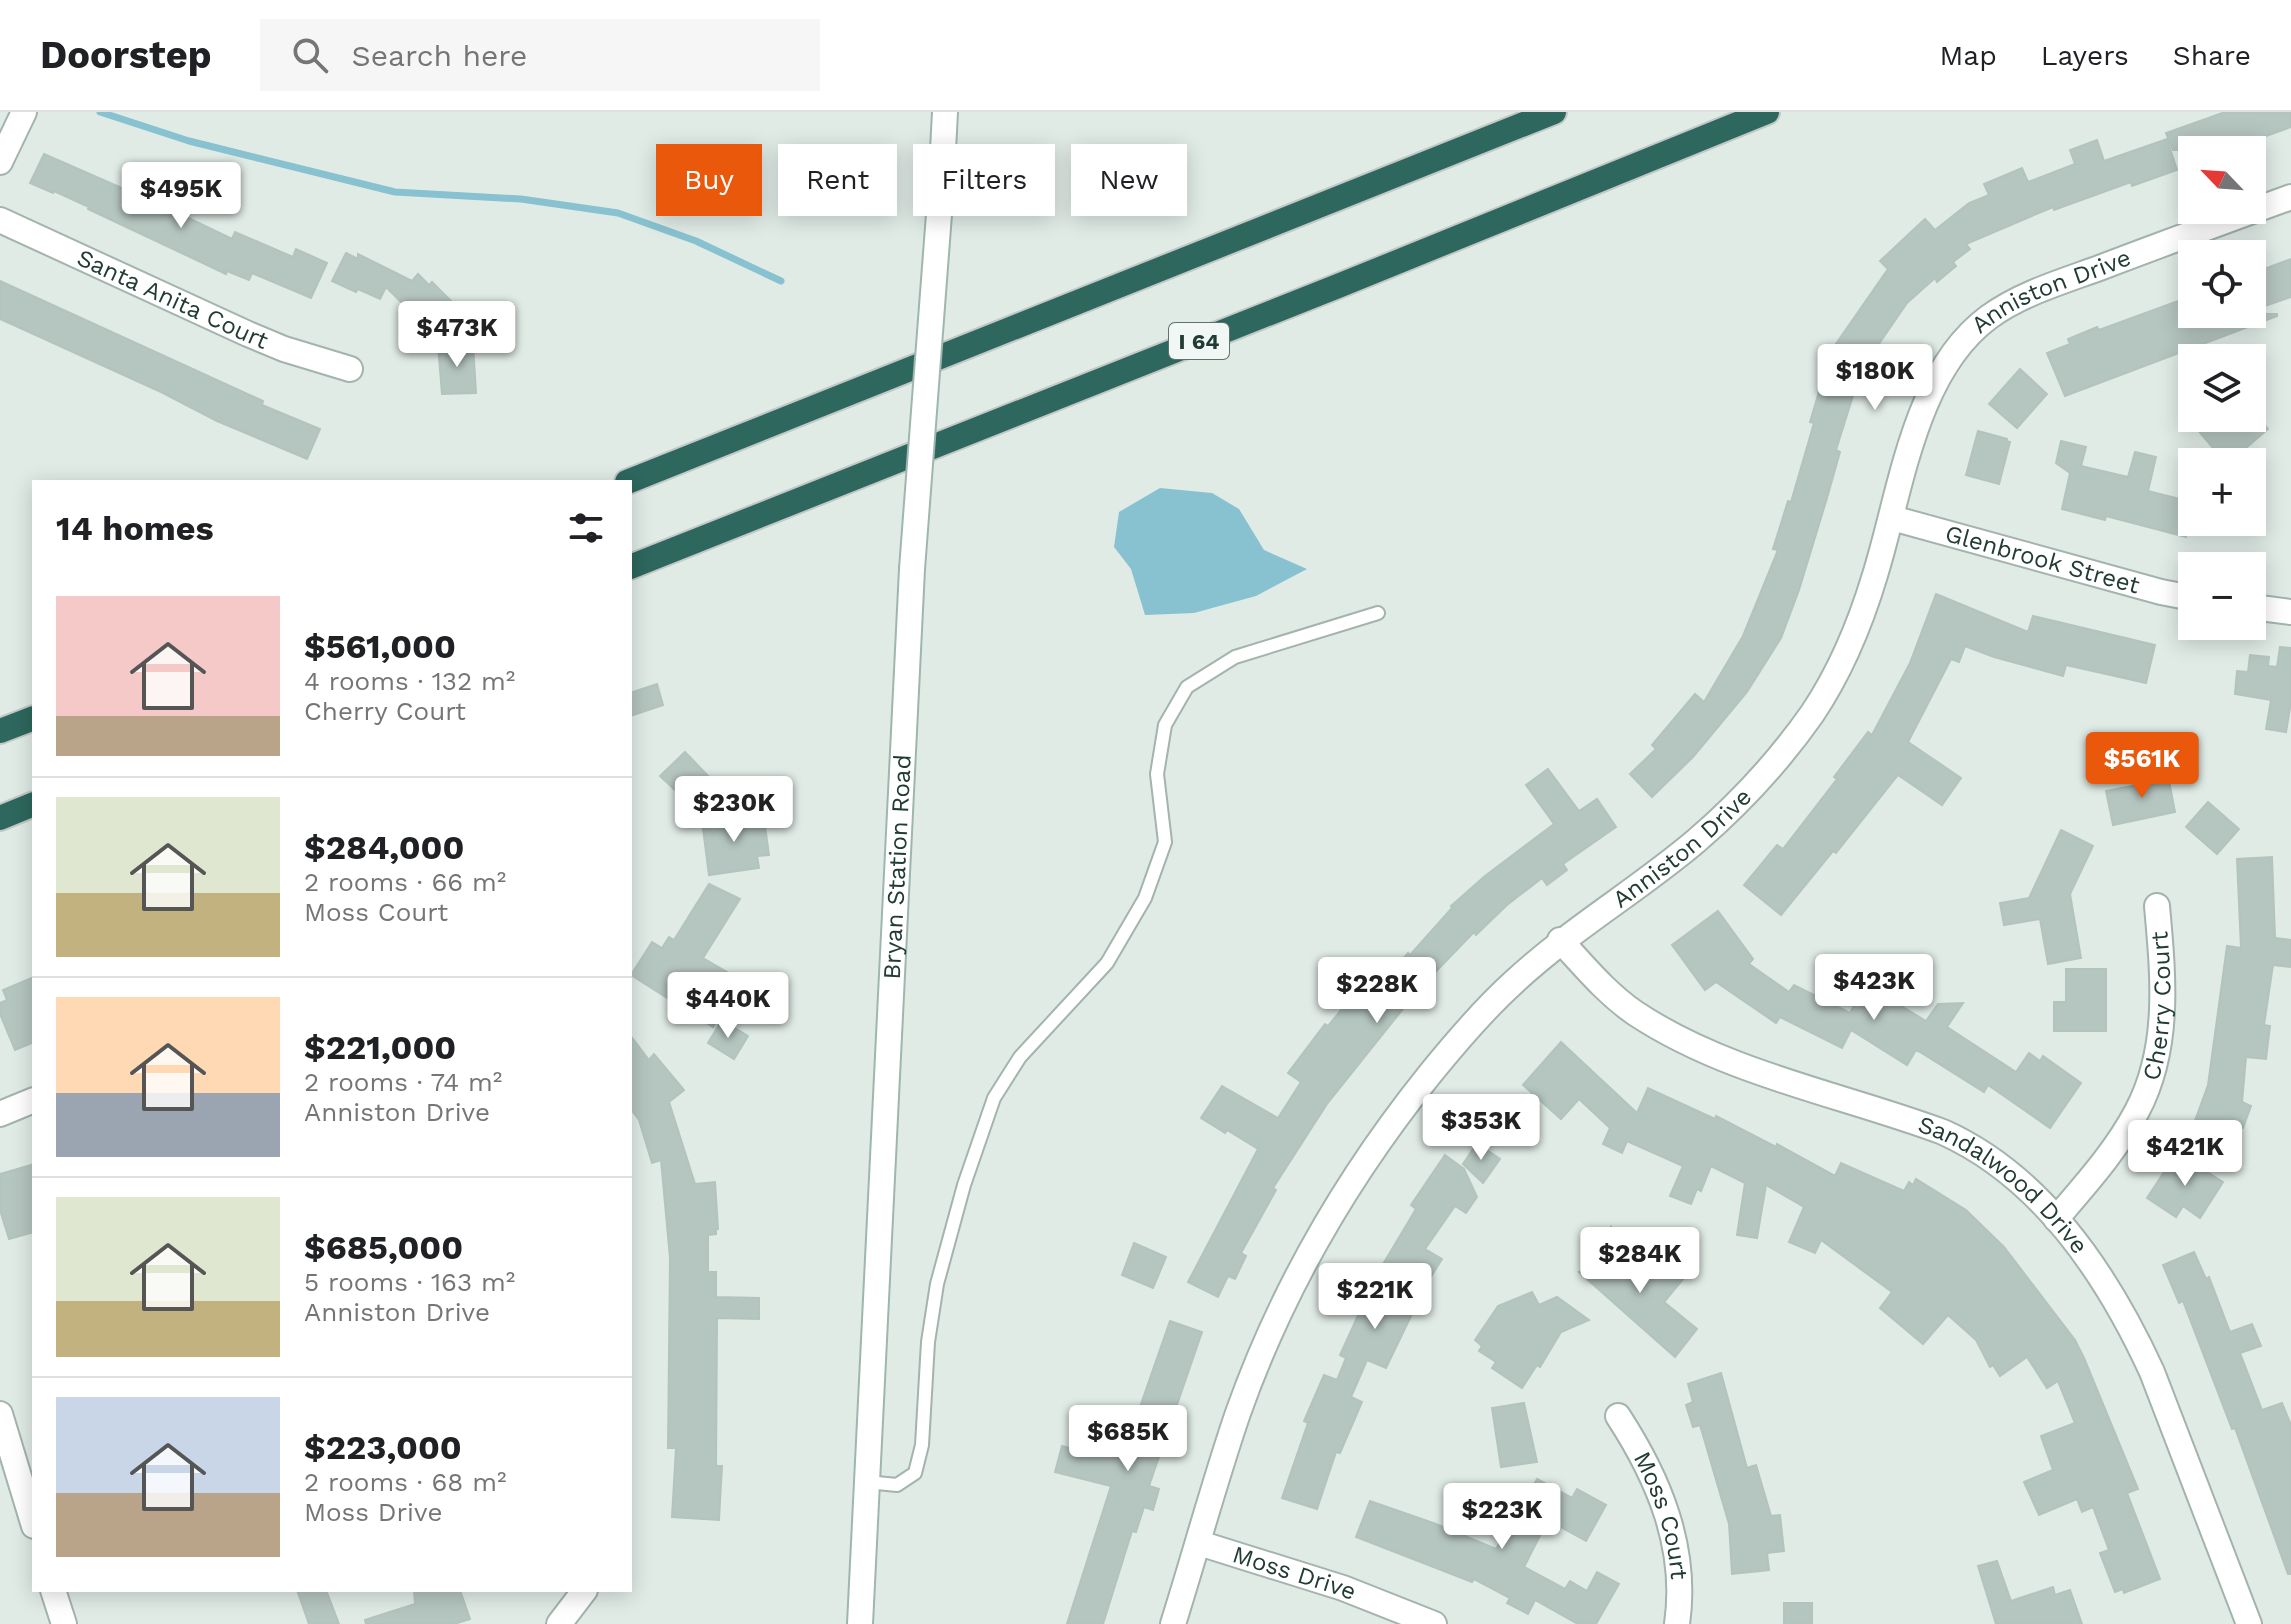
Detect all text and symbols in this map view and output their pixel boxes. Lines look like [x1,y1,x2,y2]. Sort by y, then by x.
search box [260,19,820,91]
text: Doorstep [40,33,212,77]
icon: search [288,33,332,77]
text: Search here [352,38,527,73]
text: Map [1940,39,1997,72]
text: Layers [2041,39,2129,72]
text: Share [2173,39,2251,72]
north arrow [2178,136,2266,224]
map controls [2178,136,2266,640]
chip: Buy [656,144,762,216]
chip: Rent [778,144,897,216]
chip: Filters [913,144,1055,216]
chip: New [1071,144,1187,216]
pin: $495K [125,162,237,230]
text: $495K [140,173,222,203]
button: locate [2178,240,2266,328]
street label: Santa Anita Court [73,243,272,355]
street label: Anniston Drive [1966,243,2135,339]
pin: $473K [401,301,513,369]
text: $473K [416,312,498,342]
road number: I 64 [1169,323,1229,359]
pin: $180K [1819,344,1931,412]
button: layers [2178,344,2266,432]
text: $180K [1836,355,1914,385]
button: + [2178,448,2266,536]
icon: filters [564,506,608,550]
text: 14 homes [56,508,214,548]
street label: Glenbrook Street [1942,519,2143,599]
button: − [2178,552,2266,640]
text: $561,000 [304,626,456,666]
icon: home [120,628,216,724]
text: 4 rooms · 132 m² [304,666,515,696]
text: Cherry Court [304,696,466,726]
pin: $561K [2086,732,2198,800]
text: $561K [2104,743,2180,773]
street label: Bryan Station Road [878,754,917,980]
pin: $230K [678,776,790,844]
street label: Anniston Drive [1607,783,1757,914]
text: $230K [693,787,775,817]
text: $284,000 [304,827,464,867]
icon: home [120,829,216,925]
text: 2 rooms · 66 m² [304,867,506,897]
text: Moss Court [304,897,448,927]
street label: Cherry Court [2137,930,2176,1084]
pin: $423K [1818,954,1930,1022]
pin: $228K [1321,957,1433,1025]
text: $423K [1833,965,1915,995]
text: $228K [1336,968,1418,998]
pin: $440K [672,972,784,1040]
text: $440K [685,983,771,1013]
text: $221,000 [304,1027,456,1067]
icon: home [120,1029,216,1125]
text: 2 rooms · 74 m² [304,1067,502,1097]
pin: $353K [1425,1094,1537,1162]
text: Anniston Drive [304,1097,490,1127]
text: $353K [1441,1105,1521,1135]
street label: Sandalwood Drive [1914,1110,2094,1259]
pin: $421K [2129,1120,2241,1188]
text: $421K [2146,1131,2224,1161]
text: $685,000 [304,1227,463,1267]
pin: $284K [1584,1227,1696,1295]
icon: home [120,1229,216,1325]
text: $284K [1598,1238,1682,1268]
pin: $221K [1319,1263,1431,1331]
text: 5 rooms · 163 m² [304,1267,515,1297]
text: $221K [1337,1274,1413,1304]
text: Anniston Drive [304,1297,490,1327]
pin: $685K [1072,1405,1184,1473]
text: $685K [1087,1416,1169,1446]
text: $223,000 [304,1427,462,1467]
icon: home [120,1429,216,1525]
street label: Moss Court [1628,1447,1693,1581]
text: 2 rooms · 68 m² [304,1467,506,1497]
pin: $223K [1446,1483,1558,1551]
text: $223K [1461,1494,1543,1524]
text: Moss Drive [304,1497,443,1527]
street label: Moss Drive [1229,1540,1360,1606]

